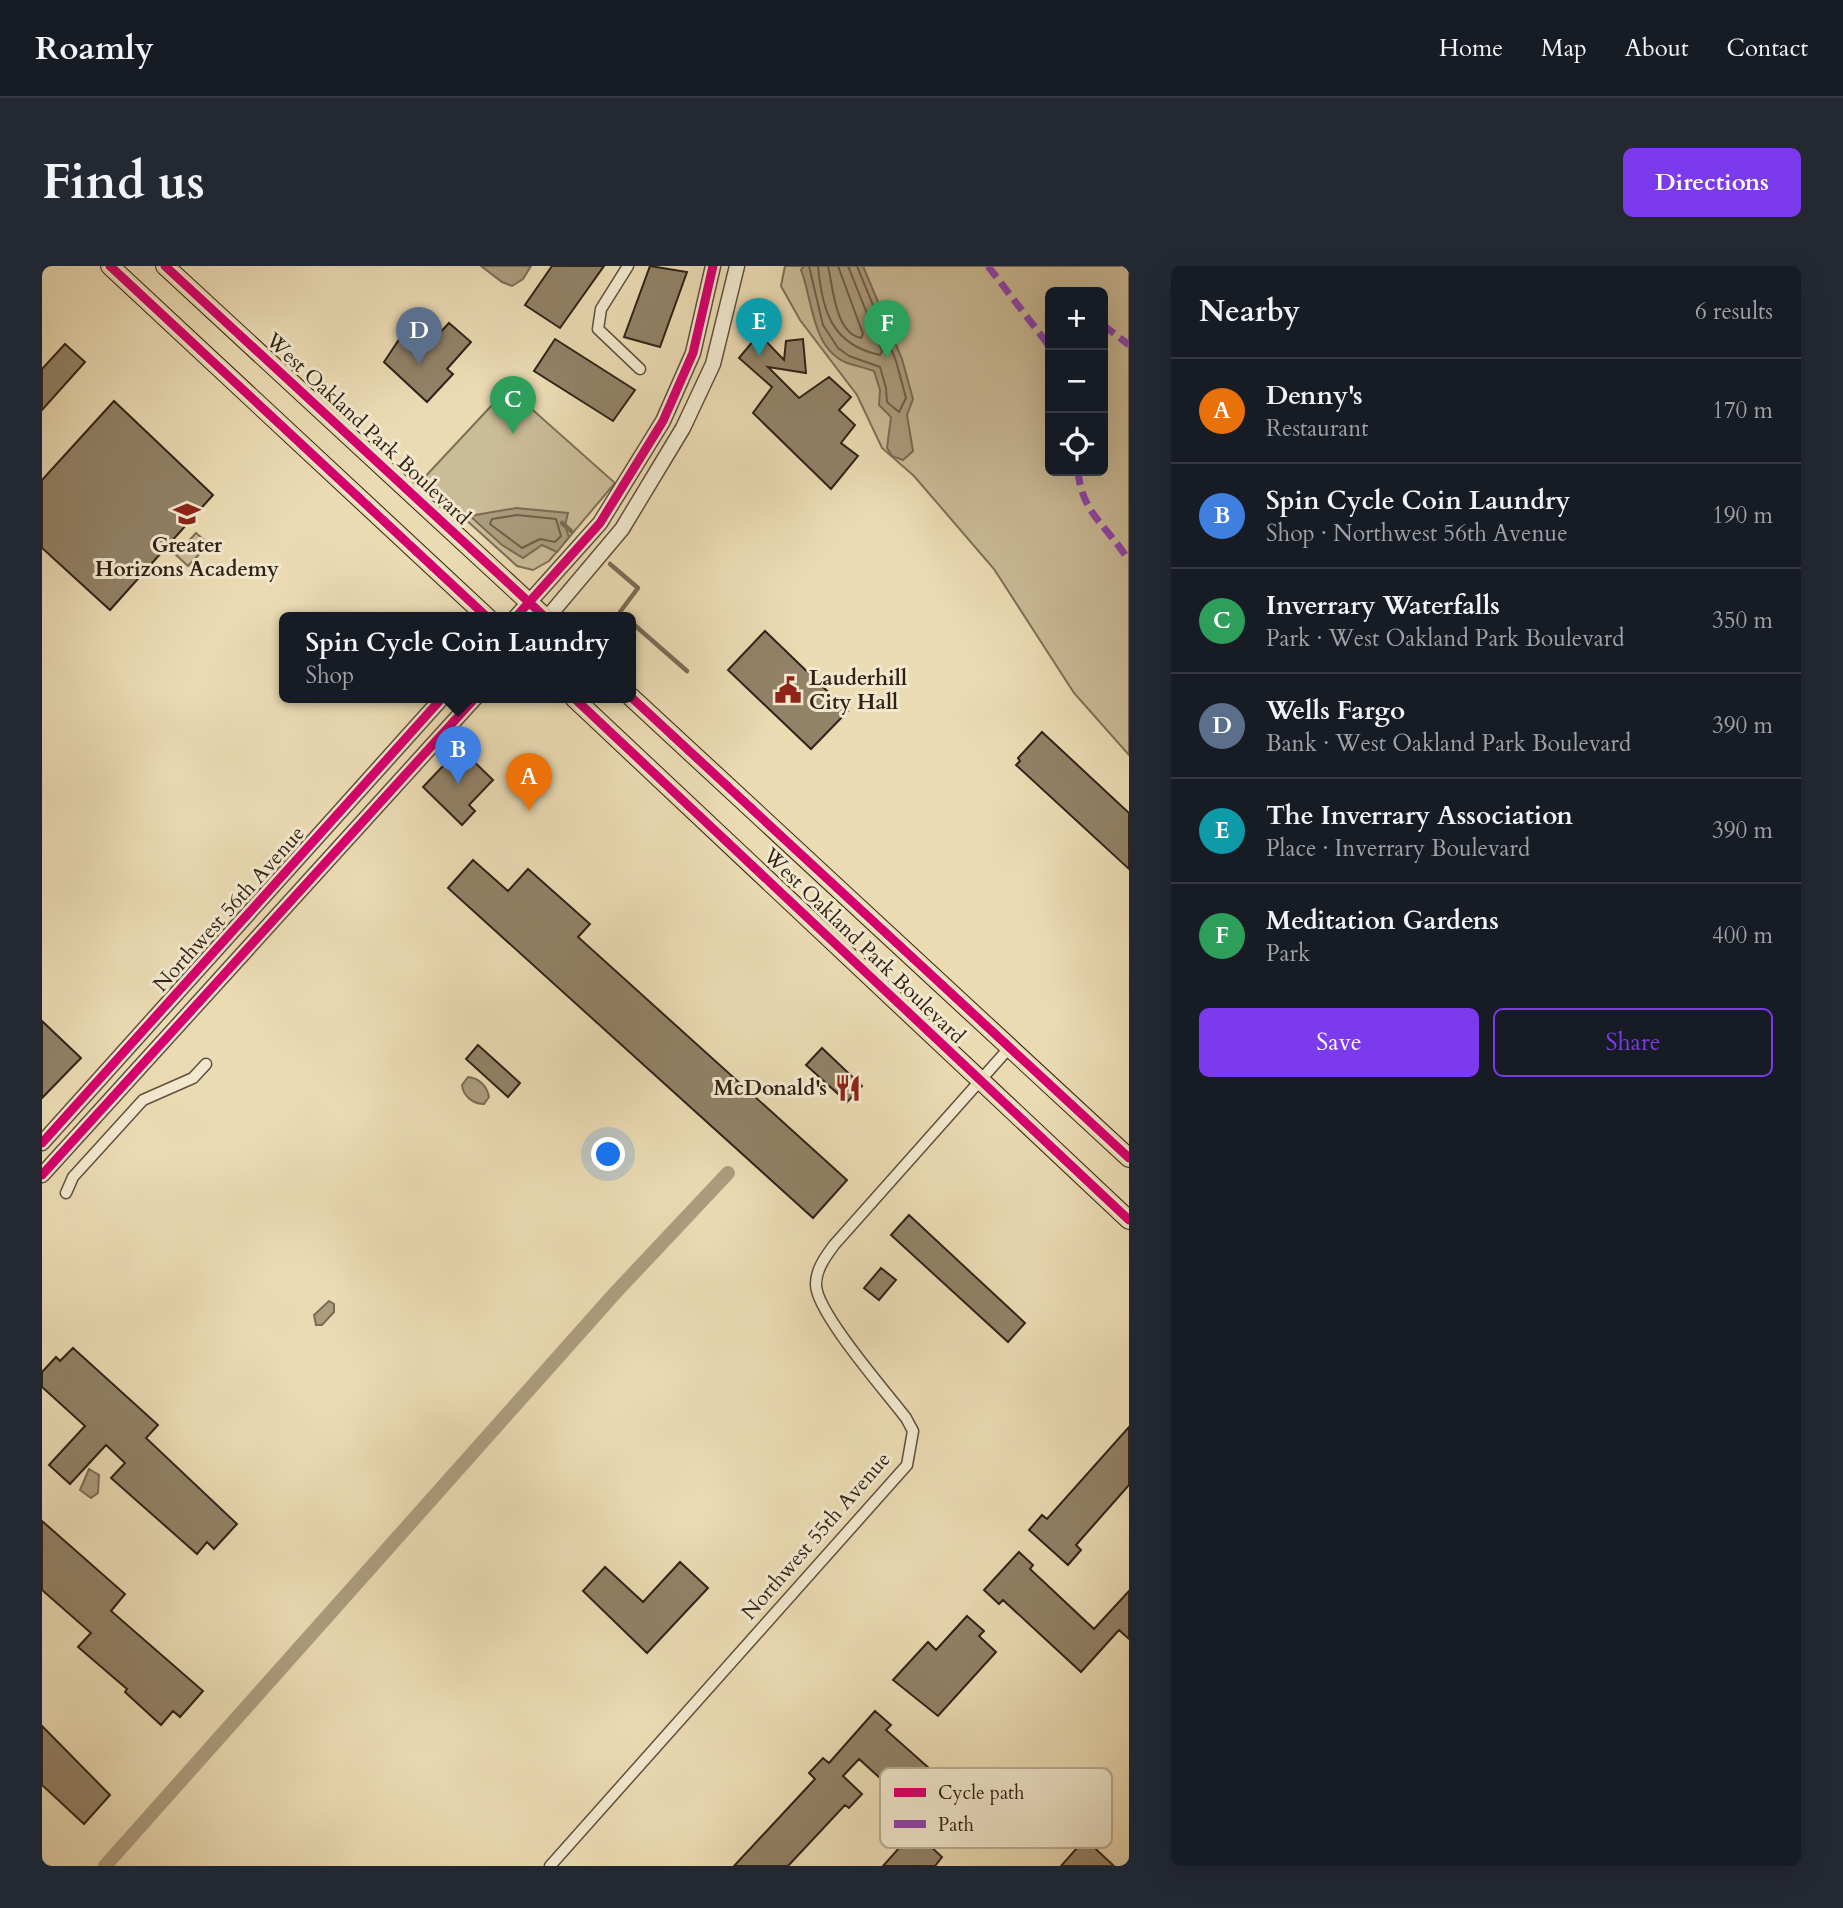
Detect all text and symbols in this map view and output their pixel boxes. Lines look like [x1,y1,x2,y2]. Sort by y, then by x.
text: Roamly [35,26,154,71]
text: Home [1439,32,1503,65]
text: Map [1541,32,1587,65]
text: About [1625,32,1689,65]
text: Contact [1727,32,1808,65]
button: Directions [1623,148,1801,217]
text: Find us [42,149,205,216]
map controls [1045,287,1108,476]
button: + [1045,287,1108,350]
text: Nearby [1199,291,1300,332]
text: 6 results [1695,296,1773,327]
pin: E [736,298,782,356]
pin: F [864,300,910,358]
pin: D [396,307,442,365]
street label: West Oakland Park Boulevard [259,326,477,532]
button: − [1045,350,1108,413]
pin: C [490,376,536,434]
text: Denny's [1266,378,1363,413]
text: A [1213,395,1231,426]
text: 170 m [1712,395,1773,426]
button: locate [1045,413,1108,476]
text: Restaurant [1266,413,1369,444]
text: Spin Cycle Coin Laundry [1266,483,1570,518]
school or university icon: Greater Horizons Academy [172,499,202,529]
text: B [1214,500,1230,531]
text: 190 m [1712,500,1773,531]
text: Shop · Northwest 56th Avenue [1266,518,1568,549]
place label: Greater Horizons Academy [95,531,279,584]
text: Inverrary Waterfalls [1266,588,1500,623]
text: C [1213,605,1231,636]
text: 350 m [1712,605,1773,636]
popup [279,612,636,703]
text: Park · West Oakland Park Boulevard [1266,623,1624,654]
text: Spin Cycle Coin Laundry [305,625,610,660]
text: Shop [305,660,354,691]
place label: Lauderhill City Hall [809,664,907,717]
public building icon: Lauderhill City Hall [773,675,803,705]
text: Wells Fargo [1266,693,1405,728]
text: D [1212,710,1232,741]
text: 390 m [1712,710,1773,741]
pin: B [435,726,481,784]
text: Bank · West Oakland Park Boulevard [1266,728,1631,759]
pin: A [506,753,552,811]
text: The Inverrary Association [1266,798,1573,833]
text: E [1215,815,1229,846]
text: 390 m [1712,815,1773,846]
street label: Northwest 56th Avenue [147,820,311,998]
text: Place · Inverrary Boulevard [1266,833,1530,864]
street label: West Oakland Park Boulevard [756,841,971,1050]
text: Meditation Gardens [1266,903,1499,938]
text: F [1215,920,1229,951]
text: 400 m [1712,920,1773,951]
text: Park [1266,938,1310,969]
button: Save [1199,1008,1479,1077]
button: Share [1493,1008,1773,1077]
restaurant icon: McDonald's [833,1073,863,1103]
place label: McDonald's [713,1074,827,1103]
your location [591,1137,625,1171]
street label: Northwest 55th Avenue [735,1446,897,1626]
legend [880,1768,1112,1848]
text: Cycle path [938,1780,1025,1806]
text: Path [938,1812,974,1838]

